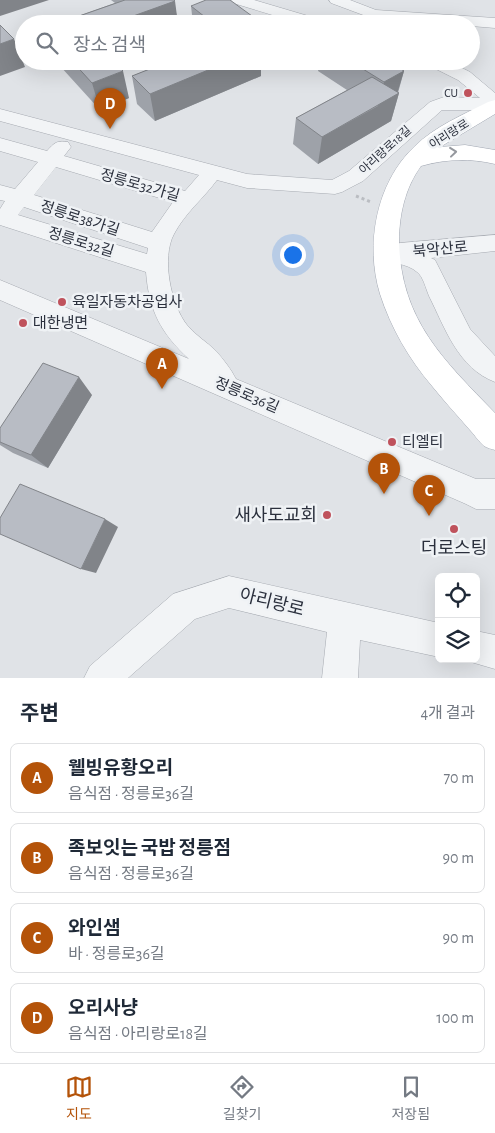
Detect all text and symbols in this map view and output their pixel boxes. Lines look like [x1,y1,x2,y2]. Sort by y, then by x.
search box [15,15,480,70]
icon: search [33,29,61,57]
text: 장소 검색 [73,36,146,55]
place label: CU [444,87,458,99]
marker: CU [462,87,474,99]
pin: D [94,88,126,129]
street label: 아리랑로 [427,117,471,151]
street label: 아리랑로18길 [357,124,413,176]
one-way arrow [450,147,458,158]
street label: 정릉로32가길 [98,166,182,204]
street label: 정릉로38가길 [38,198,122,238]
street label: 정릉로32길 [46,224,116,260]
street label: 북악산로 [412,239,468,259]
your location [280,242,306,268]
place label: 육일자동차공업사 [72,294,183,310]
marker: 육일자동차공업사 [56,296,68,308]
place label: 대한냉면 [33,315,88,331]
marker: 대한냉면 [17,317,29,329]
pin: A [146,348,178,389]
street label: 정릉로36길 [212,374,282,416]
place label: 티엘티 [402,434,443,450]
marker: 티엘티 [386,436,398,448]
pin: B [368,453,400,494]
pin: C [413,475,445,516]
place label: 새사도교회 [234,505,317,525]
marker: 새사도교회 [321,509,333,521]
marker: 더로스팅 [448,523,460,535]
place label: 더로스팅 [421,538,487,558]
map controls [435,573,480,663]
button: locate [435,573,480,618]
street label: 아리랑로 [237,584,307,620]
button: layers [435,618,480,663]
text: 주변 [20,703,59,724]
text: 4개 결과 [421,705,475,721]
text: 웰빙유황오리 [68,759,173,778]
text: A [32,770,42,786]
text: 70 m [443,770,474,786]
text: 음식점 · 정릉로36길 [68,786,194,802]
text: 족보잇는 국밥 정릉점 [68,839,231,858]
text: B [32,850,42,866]
text: 90 m [443,850,474,866]
text: 음식점 · 정릉로36길 [68,866,194,882]
text: 와인샘 [68,919,120,938]
text: C [33,930,41,946]
text: 90 m [443,930,474,946]
text: 바 · 정릉로36길 [68,946,165,962]
text: 오리사냥 [68,999,138,1018]
text: D [32,1010,42,1026]
text: 100 m [436,1010,474,1026]
text: 음식점 · 아리랑로18길 [68,1026,208,1042]
tab: 지도 [65,1073,93,1124]
tab: 길찾기 [223,1073,262,1124]
tab: 저장됨 [391,1073,430,1124]

